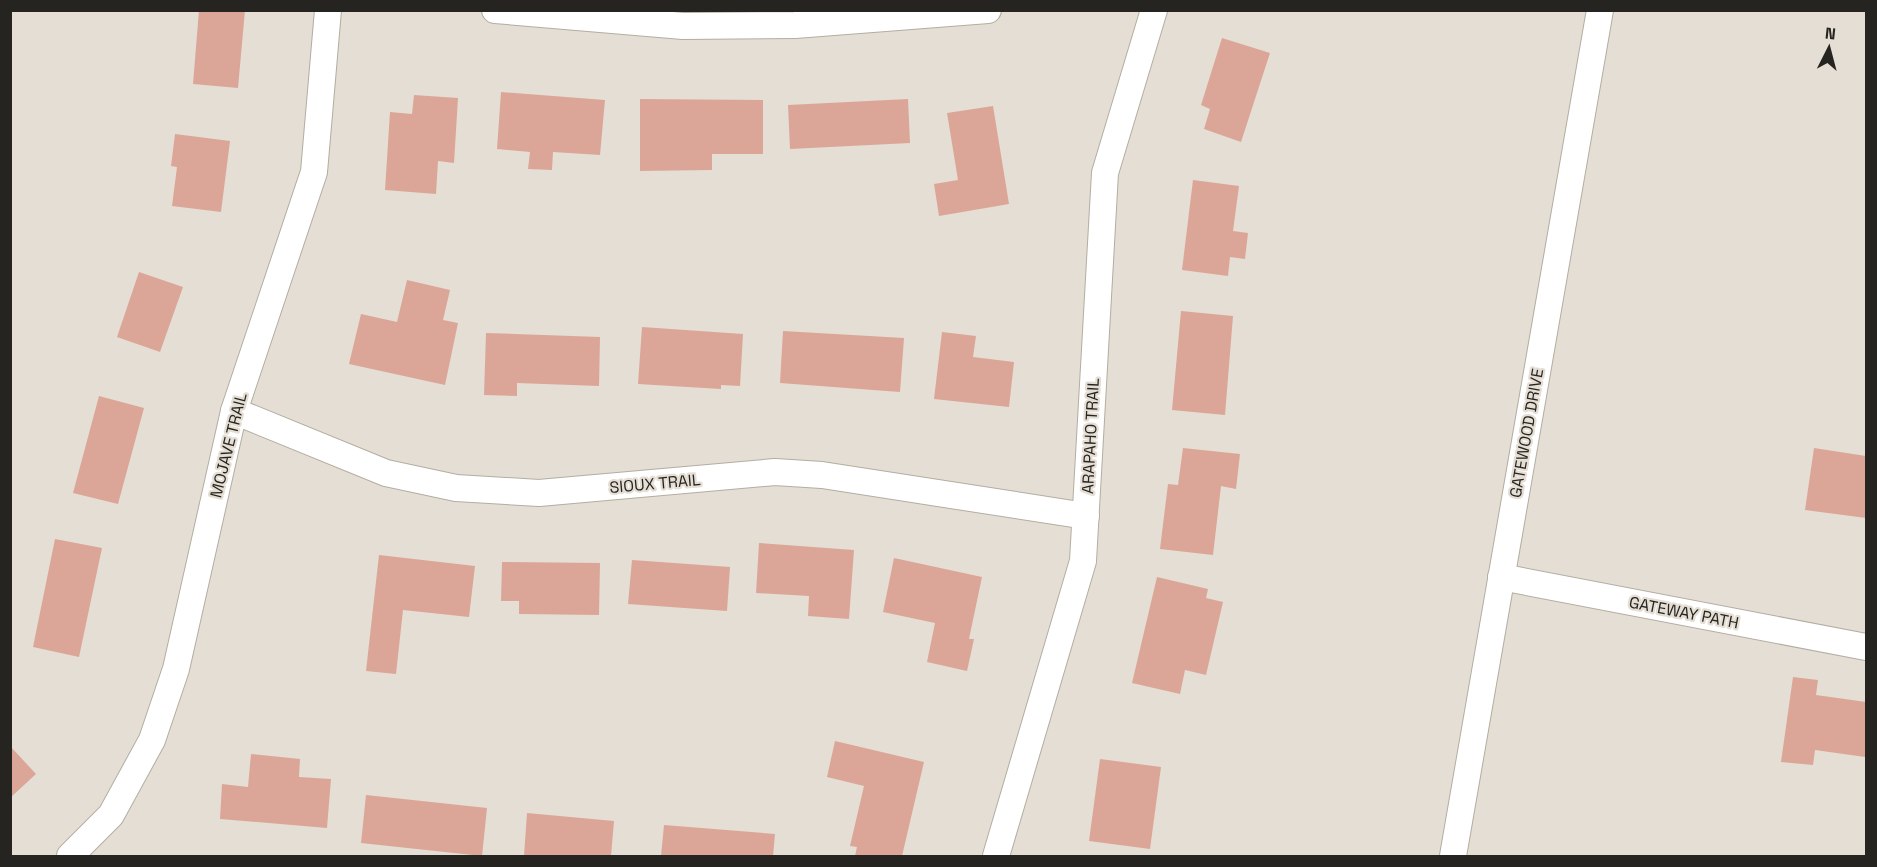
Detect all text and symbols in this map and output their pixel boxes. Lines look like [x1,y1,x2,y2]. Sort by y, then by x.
north arrow [1799,18,1859,78]
text: N [1824,23,1837,45]
street label: GATEWOOD DRIVE [1505,367,1548,499]
street label: ARAPAHO TRAIL [1077,377,1104,495]
street label: MOJAVE TRAIL [205,390,252,500]
street label: SIOUX TRAIL [609,469,702,498]
street label: GATEWAY PATH [1627,592,1741,633]

